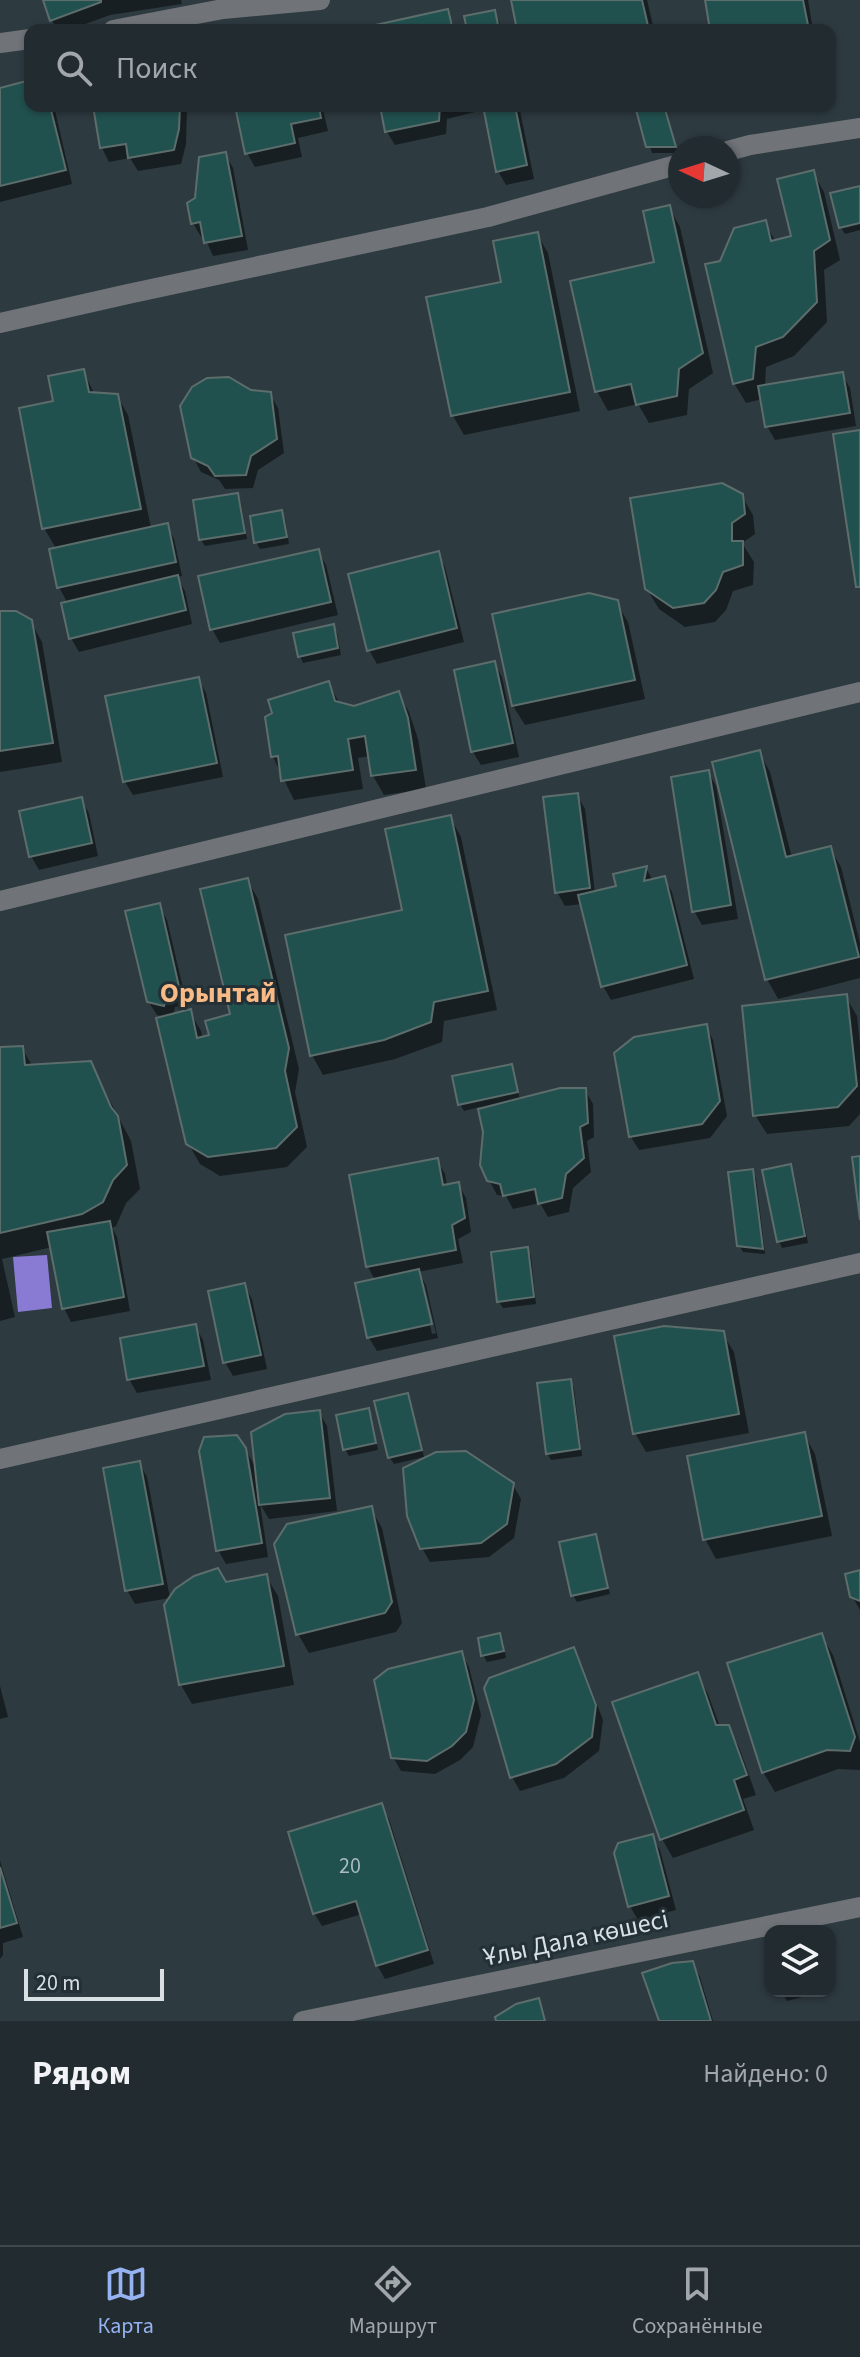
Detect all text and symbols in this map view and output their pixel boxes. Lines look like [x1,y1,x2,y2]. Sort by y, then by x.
search box [24,24,836,112]
icon: search [52,46,96,90]
text: Поиск [116,47,197,90]
north arrow [668,136,740,208]
district label: Орынтай [160,973,276,1013]
house number: 20 [339,1850,361,1882]
street label: Ұлы Дала көшесі [479,1900,672,1976]
map controls [764,1925,836,1997]
button: layers [764,1925,836,1997]
scale bar [24,1965,164,2001]
text: 20 m [36,1967,81,1999]
text: Рядом [32,2049,131,2098]
text: Найдено: 0 [703,2055,828,2092]
tab: Карта [97,2262,154,2342]
tab: Маршрут [349,2262,437,2342]
tab: Сохранённые [632,2262,763,2342]

